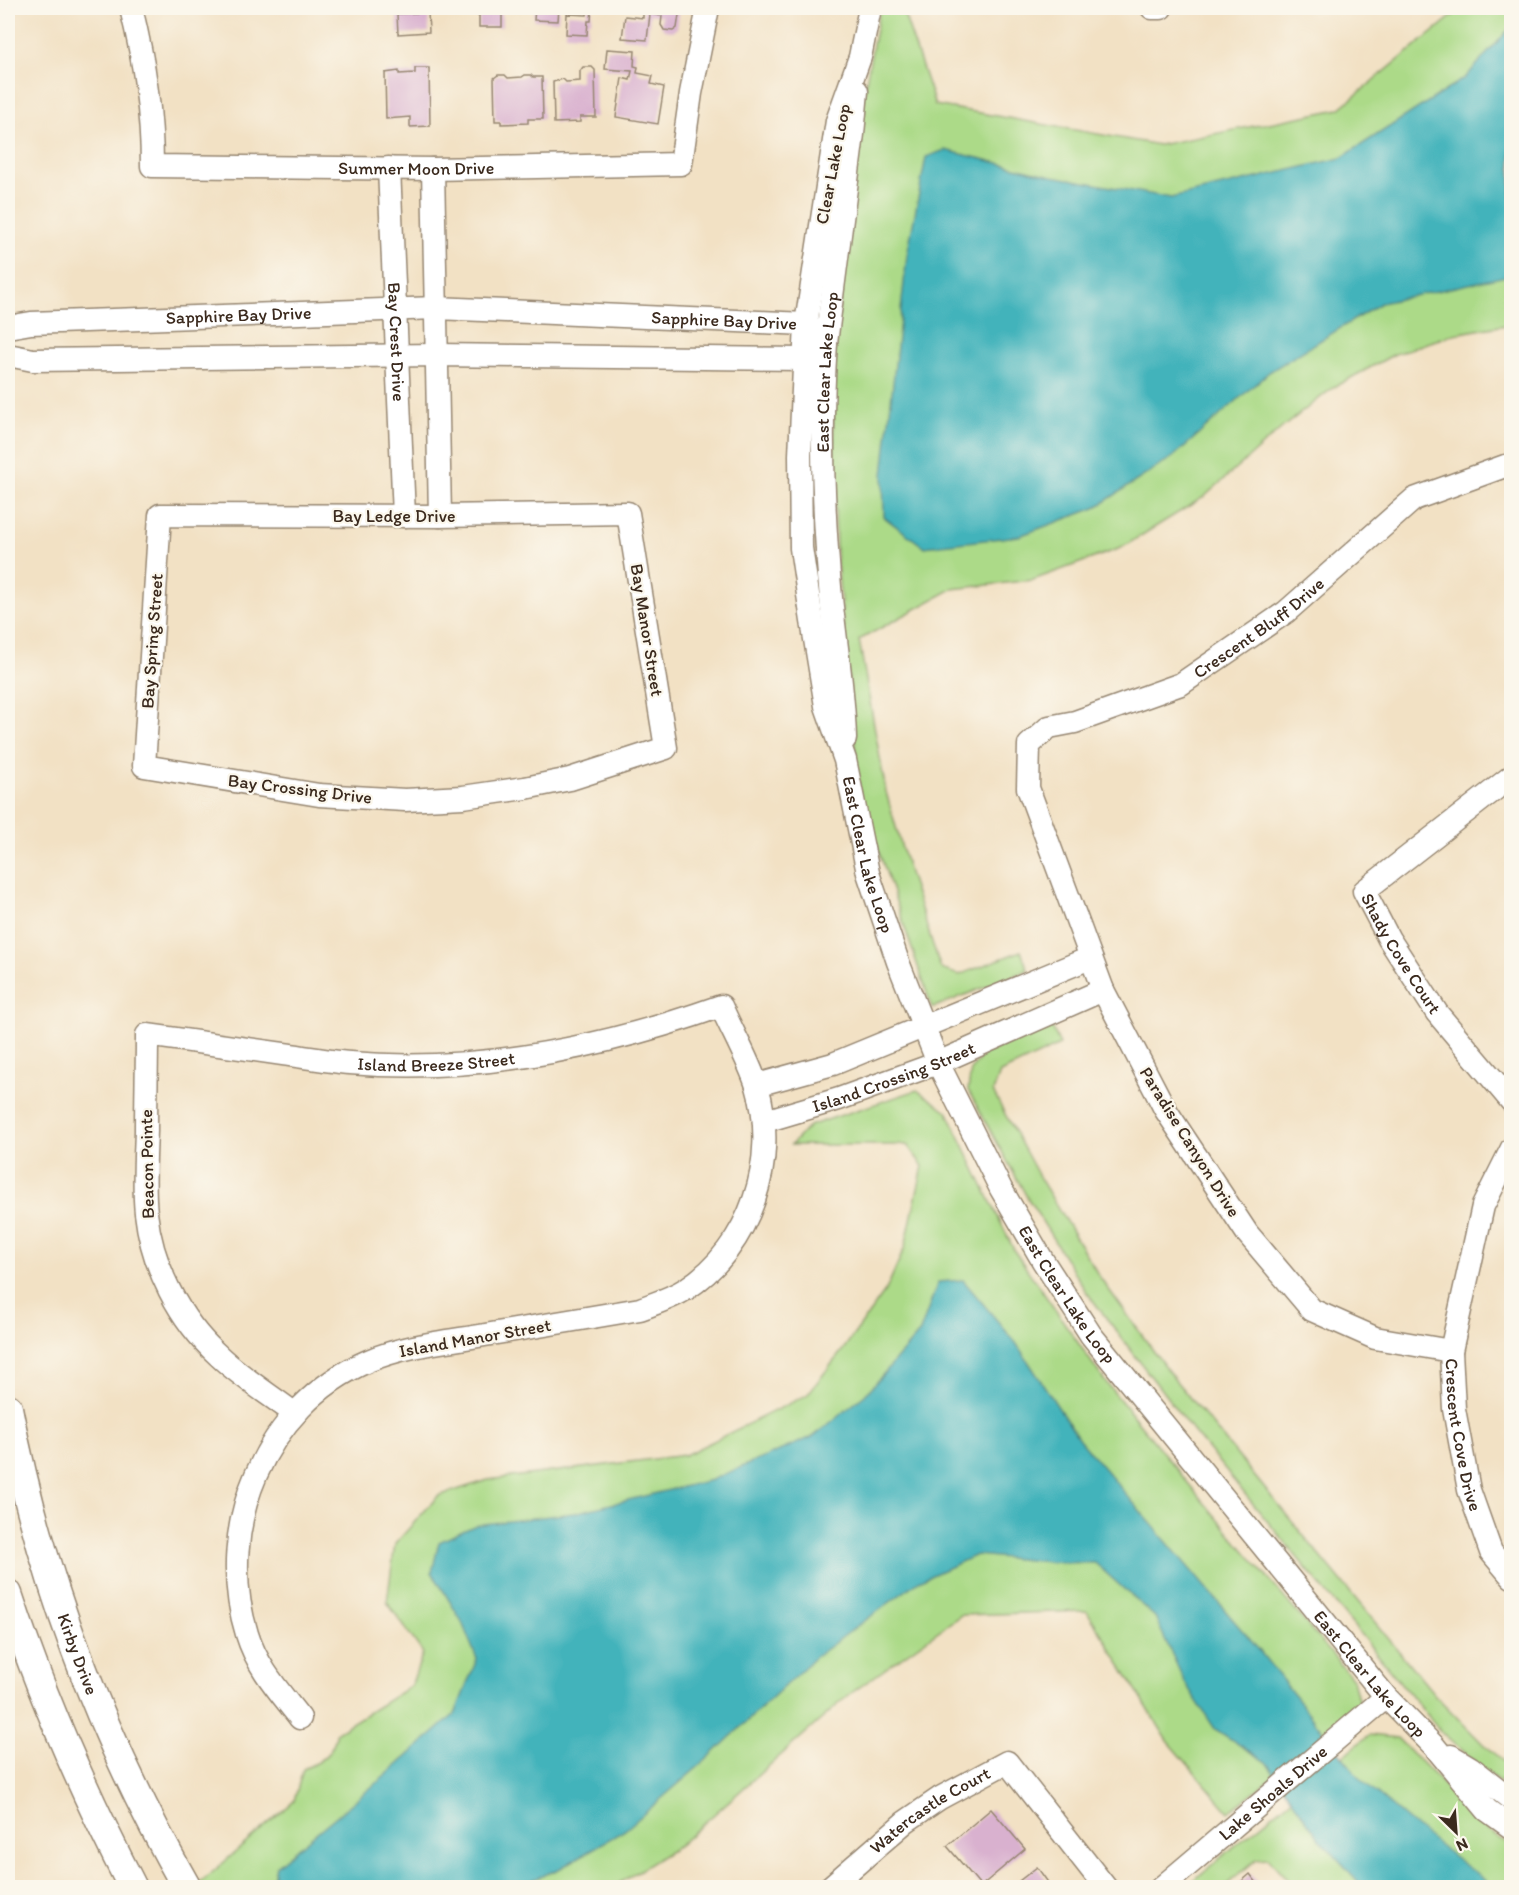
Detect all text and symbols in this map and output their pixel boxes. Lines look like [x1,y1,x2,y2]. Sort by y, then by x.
street label: Clear Lake Loop [811,102,855,226]
street label: Summer Moon Drive [338,157,494,180]
street label: Bay Crest Drive [383,282,410,402]
street label: East Clear Lake Loop [812,290,844,453]
street label: Sapphire Bay Drive [165,302,312,329]
street label: Sapphire Bay Drive [651,306,797,335]
street label: Bay Ledge Drive [332,505,456,527]
street label: Bay Manor Street [626,562,668,698]
street label: Bay Spring Street [136,572,168,709]
street label: Crescent Bluff Drive [1189,573,1329,683]
street label: Bay Crossing Drive [227,769,373,809]
street label: East Clear Lake Loop [838,774,898,936]
street label: Shady Cove Court [1356,889,1446,1018]
street label: Island Crossing Street [810,1037,979,1117]
street label: Island Breeze Street [357,1047,517,1077]
street label: Paradise Canyon Drive [1135,1063,1245,1221]
street label: Beacon Pointe [135,1109,159,1219]
street label: East Clear Lake Loop [1014,1221,1121,1368]
street label: Island Manor Street [397,1314,553,1362]
street label: Crescent Cove Drive [1440,1358,1487,1514]
street label: East Clear Lake Loop [1309,1606,1431,1742]
street label: Kirby Drive [52,1610,103,1698]
street label: Lake Shoals Drive [1214,1741,1332,1845]
street label: Watercastle Court [865,1762,994,1859]
north arrow [1426,1802,1486,1862]
text: N [1453,1834,1471,1856]

